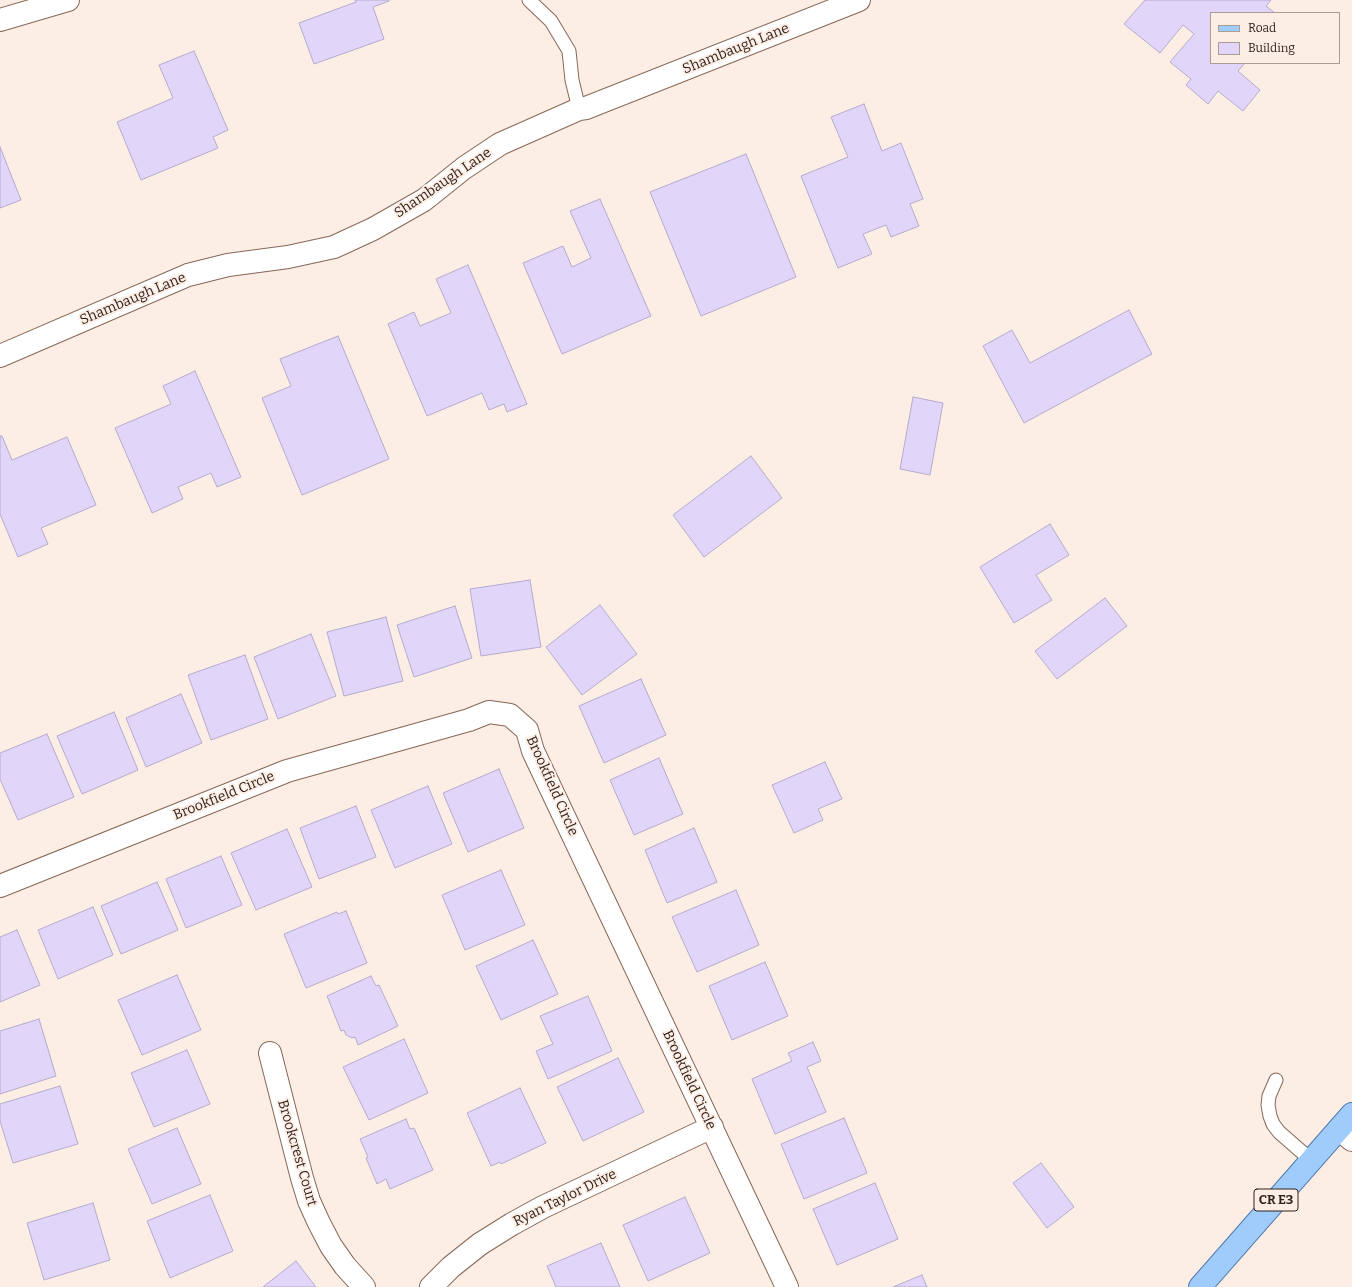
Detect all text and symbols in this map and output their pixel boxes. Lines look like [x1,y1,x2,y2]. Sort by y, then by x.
legend [1210,12,1340,64]
street label: Shambaugh Lane [680,20,792,78]
text: Road [1248,21,1276,35]
text: Building [1248,41,1295,55]
street label: Shambaugh Lane [391,144,495,222]
street label: Shambaugh Lane [78,269,188,329]
street label: Brookfield Circle [522,733,582,839]
street label: Brookfield Circle [171,768,277,824]
street label: Brookfield Circle [659,1028,719,1132]
street label: Brookcrest Court [274,1098,320,1208]
street label: Ryan Taylor Drive [511,1166,619,1230]
road number: CR E3 [1254,1189,1298,1211]

